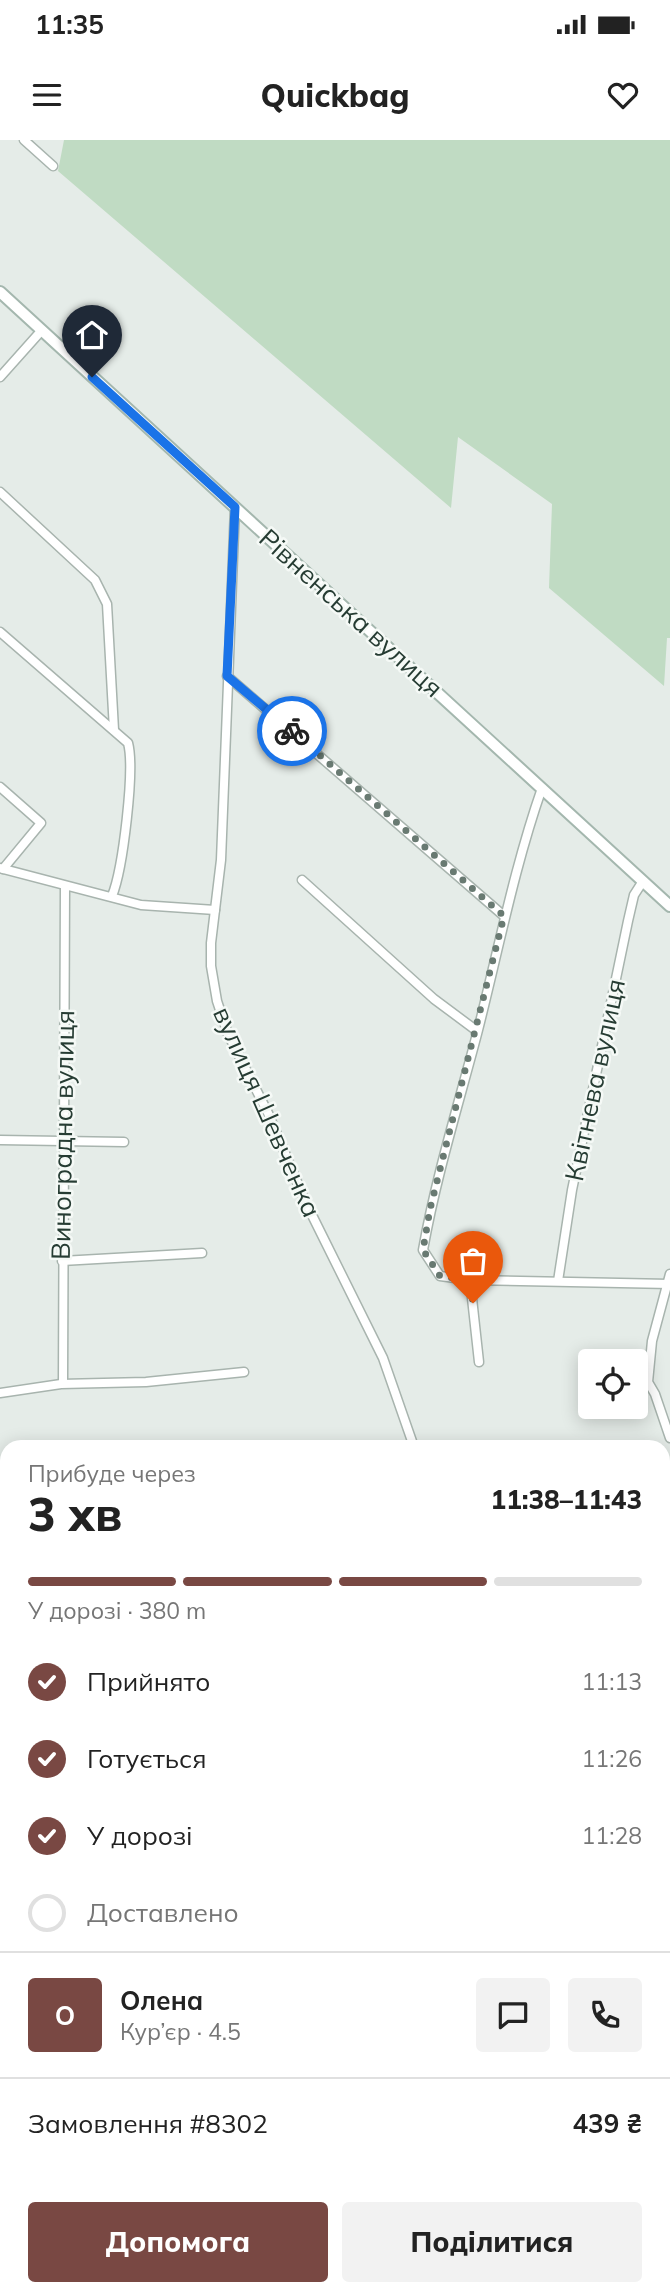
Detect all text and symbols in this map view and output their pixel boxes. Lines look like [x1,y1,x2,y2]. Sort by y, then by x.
text: 11:35 [35,8,104,41]
text: Quickbag [261,75,410,115]
icon: menu [28,76,66,114]
icon: heart [604,76,642,114]
pin [62,305,122,377]
icon: home [73,316,111,354]
street label: Рівненська вулиця [253,521,450,704]
courier [257,696,327,766]
icon: bike [273,712,311,750]
street label: Квітнева вулиця [557,976,632,1184]
street label: вулиця Шевченка [206,1001,329,1222]
street label: Виноградна вулиця [44,1010,81,1260]
pin [443,1231,503,1303]
icon: bag [454,1242,492,1280]
map controls [578,1349,648,1419]
button: locate [578,1349,648,1419]
text: Прибуде через [28,1459,196,1488]
text: 11:38–11:43 [491,1483,642,1516]
text: 3 хв [28,1485,122,1543]
text: У дорозі · 380 m [28,1596,206,1625]
icon: check [28,1663,66,1701]
text: Прийнято [87,1665,210,1698]
text: 11:13 [582,1667,642,1696]
icon: check [28,1740,66,1778]
text: Готується [87,1742,206,1775]
text: 11:26 [582,1744,642,1773]
icon: check [28,1817,66,1855]
text: У дорозі [87,1819,193,1852]
text: 11:28 [582,1821,642,1850]
text: Доставлено [87,1896,239,1929]
button: chat [476,1978,550,2052]
button: phone [568,1978,642,2052]
text: Олена [120,1984,203,2017]
text: О [55,1999,75,2032]
text: Кур’єр · 4.5 [120,2017,241,2046]
text: Замовлення #8302 [28,2107,268,2140]
text: 439 ₴ [572,2107,642,2140]
button: Допомога [28,2202,328,2282]
button: Поділитися [342,2202,642,2282]

